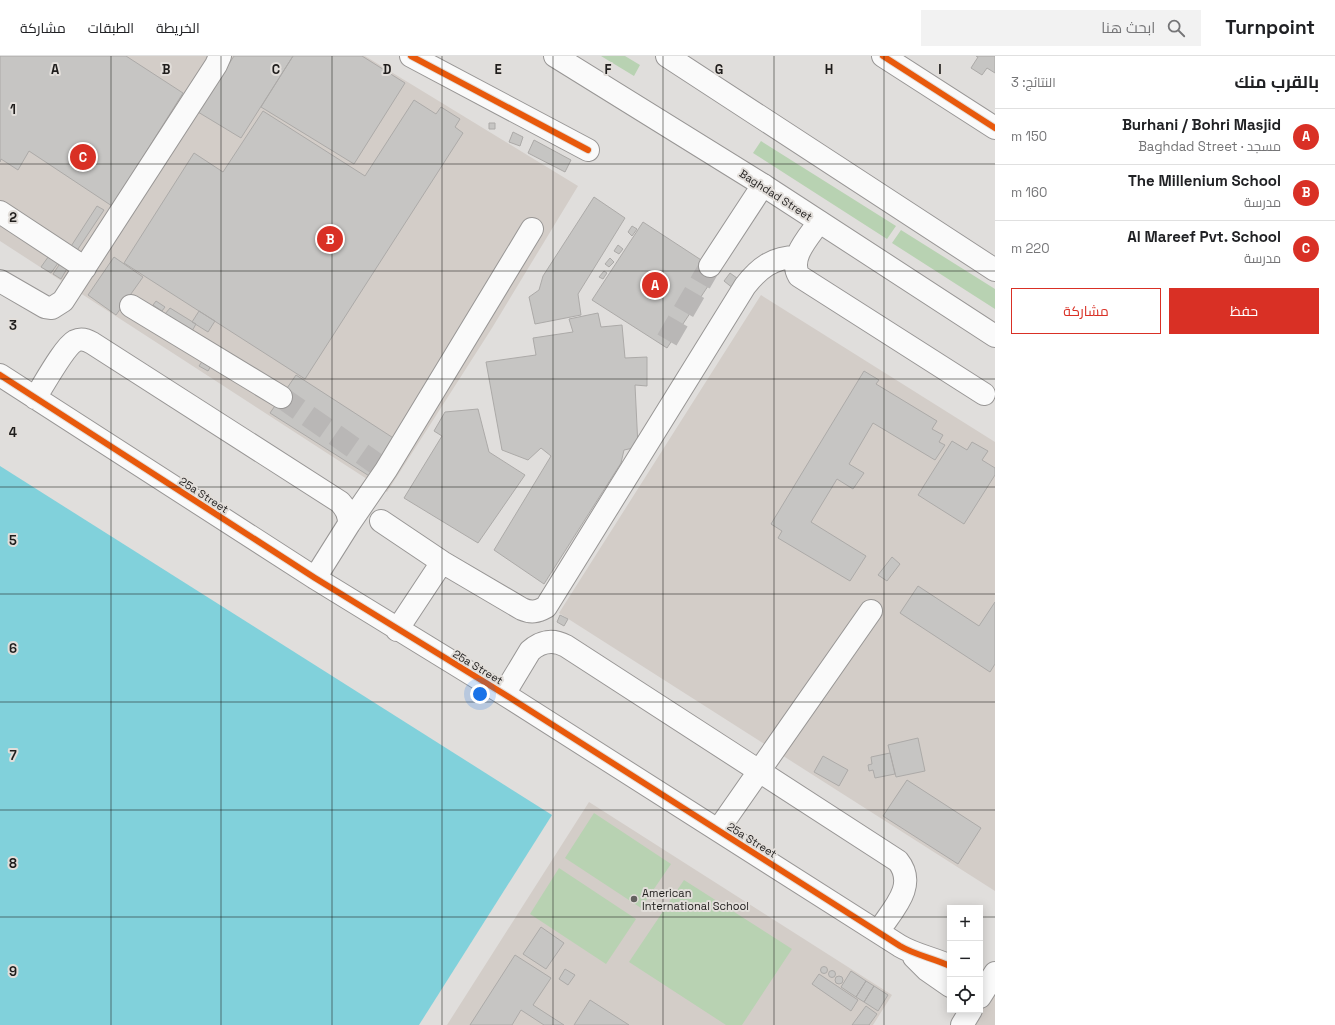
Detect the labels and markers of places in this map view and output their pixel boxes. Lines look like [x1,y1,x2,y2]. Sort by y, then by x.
pin: C [70,142,96,172]
pin: B [317,224,343,254]
pin: A [642,270,668,300]
place label: American International School [642,886,749,913]
marker: American International School [629,894,639,904]

